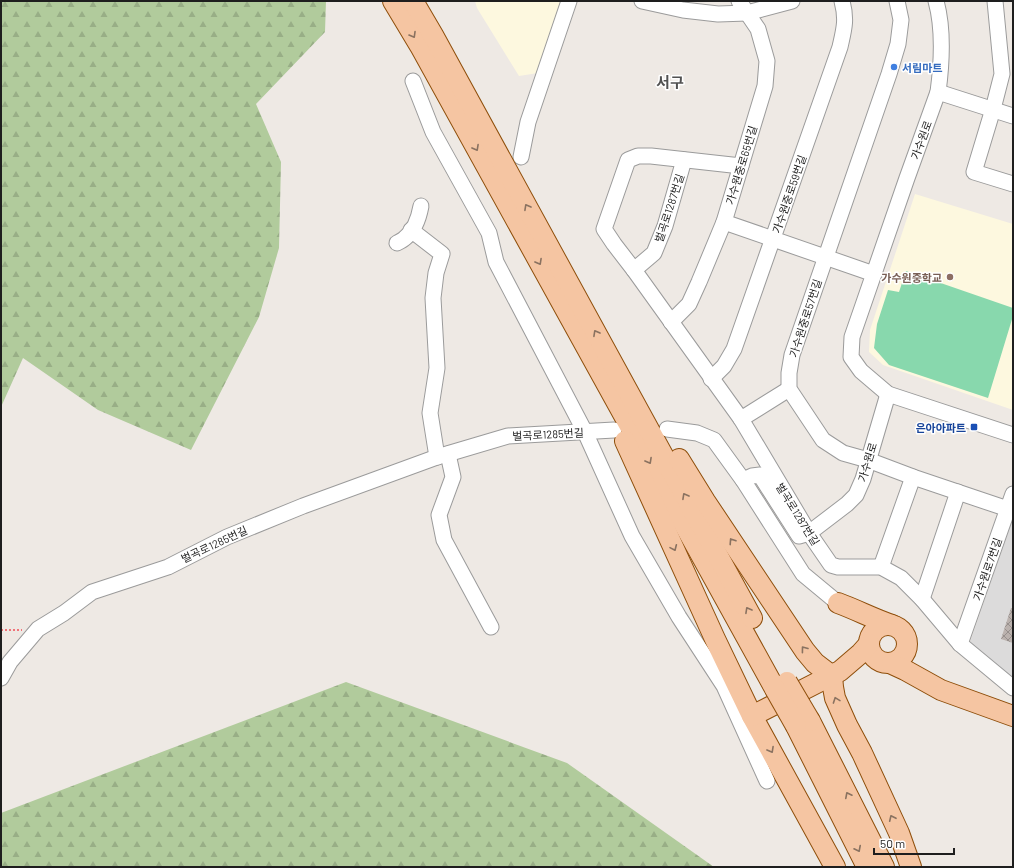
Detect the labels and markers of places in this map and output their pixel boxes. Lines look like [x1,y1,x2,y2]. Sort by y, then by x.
place label: 서림마트 [902,61,942,74]
marker: 서림마트 [889,62,899,72]
place label: 가수원중학교 [881,271,942,284]
marker: 가수원중학교 [945,272,955,282]
place label: 은아아파트 [915,421,966,434]
marker: 은아아파트 [969,422,979,432]

